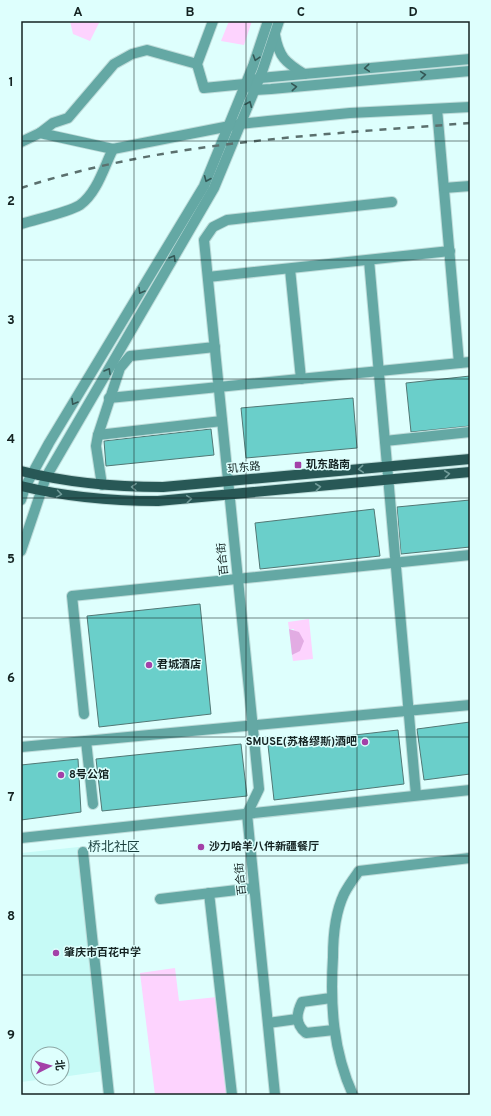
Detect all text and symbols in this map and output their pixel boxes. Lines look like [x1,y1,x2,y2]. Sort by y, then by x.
text: A [73,5,83,21]
text: B [186,5,195,21]
text: C [297,5,305,21]
text: D [408,5,418,21]
one-way arrow [252,54,260,61]
one-way arrow [364,64,370,73]
one-way arrow [420,71,426,80]
text: 1 [8,75,14,91]
one-way arrow [291,82,297,91]
one-way arrow [244,101,252,109]
one-way arrow [204,174,212,182]
text: 2 [7,194,15,210]
one-way arrow [168,255,175,262]
one-way arrow [138,287,146,294]
text: 3 [7,313,15,329]
one-way arrow [103,368,110,375]
one-way arrow [71,398,78,405]
text: 4 [7,432,15,448]
place label: 玑东路南 [306,458,350,472]
street label: 玑东路 [227,460,261,476]
marker: 玑东路南 [293,460,303,470]
one-way arrow [358,465,365,474]
one-way arrow [444,470,451,479]
one-way arrow [131,482,137,491]
one-way arrow [315,482,321,491]
one-way arrow [56,490,62,498]
one-way arrow [186,494,192,503]
street label: 百合街 [214,542,232,576]
text: 5 [7,552,15,568]
place label: 君城酒店 [157,658,201,672]
marker: 君城酒店 [144,660,154,670]
text: 6 [7,671,15,687]
place label: SMUSE(苏格缪斯)酒吧 [246,735,357,749]
marker: SMUSE(苏格缪斯)酒吧 [360,737,370,747]
place label: 8号公馆 [69,768,109,782]
marker: 8号公馆 [56,770,66,780]
text: 7 [8,790,15,806]
district label: 桥北社区 [88,839,140,856]
place label: 沙力哈羊八件新疆餐厅 [209,840,319,854]
marker: 沙力哈羊八件新疆餐厅 [196,842,206,852]
street label: 百合街 [232,862,250,896]
text: 8 [7,909,15,925]
place label: 肇庆市百花中学 [64,946,141,960]
marker: 肇庆市百花中学 [51,948,61,958]
text: 9 [7,1028,15,1044]
north arrow [30,1046,70,1086]
text: 北 [51,1059,66,1071]

